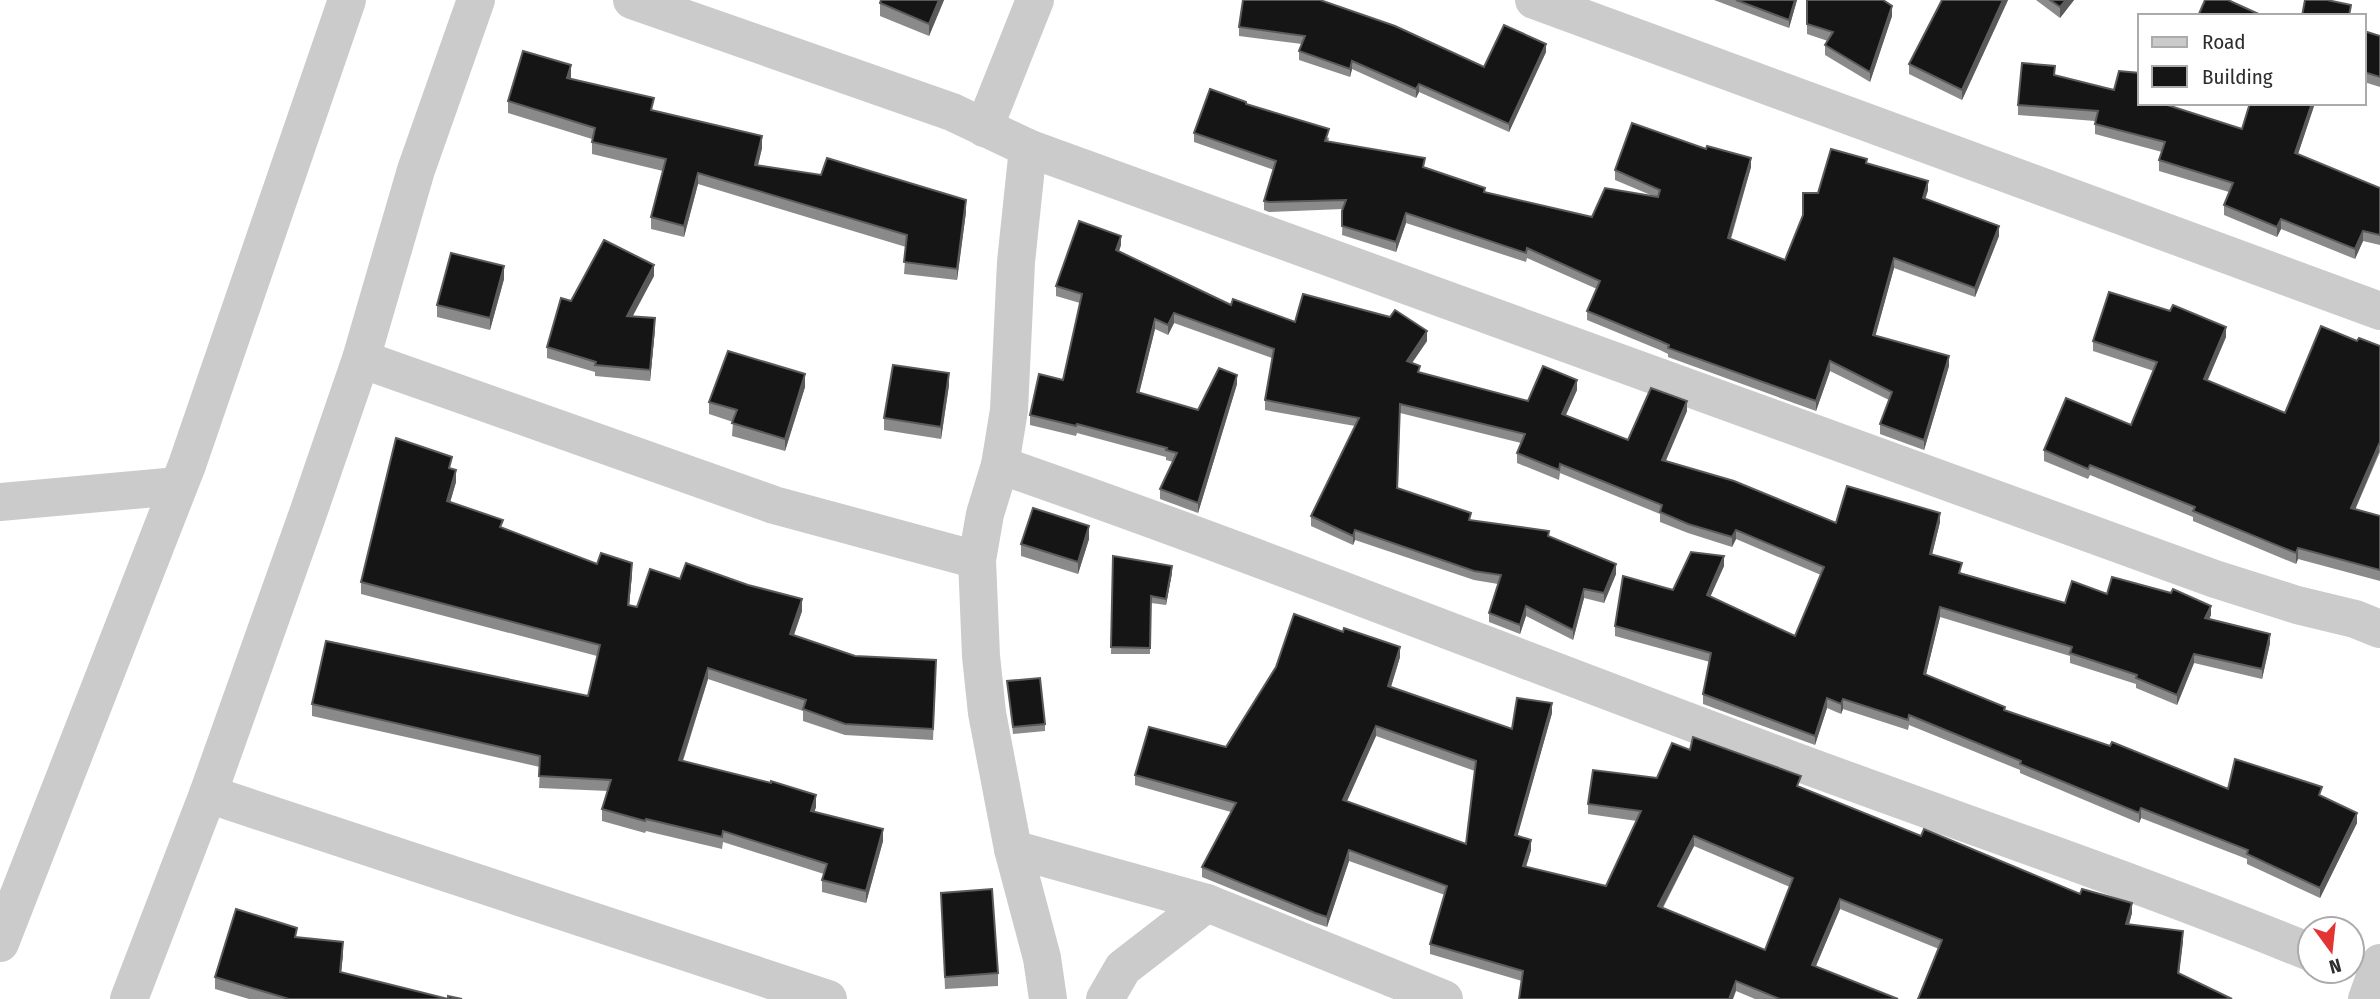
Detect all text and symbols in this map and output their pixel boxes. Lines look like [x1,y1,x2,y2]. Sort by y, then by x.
legend [2138,14,2366,105]
text: Road [2202,29,2246,55]
text: Building [2202,64,2273,90]
north arrow [2296,915,2366,985]
text: N [2327,953,2344,979]

